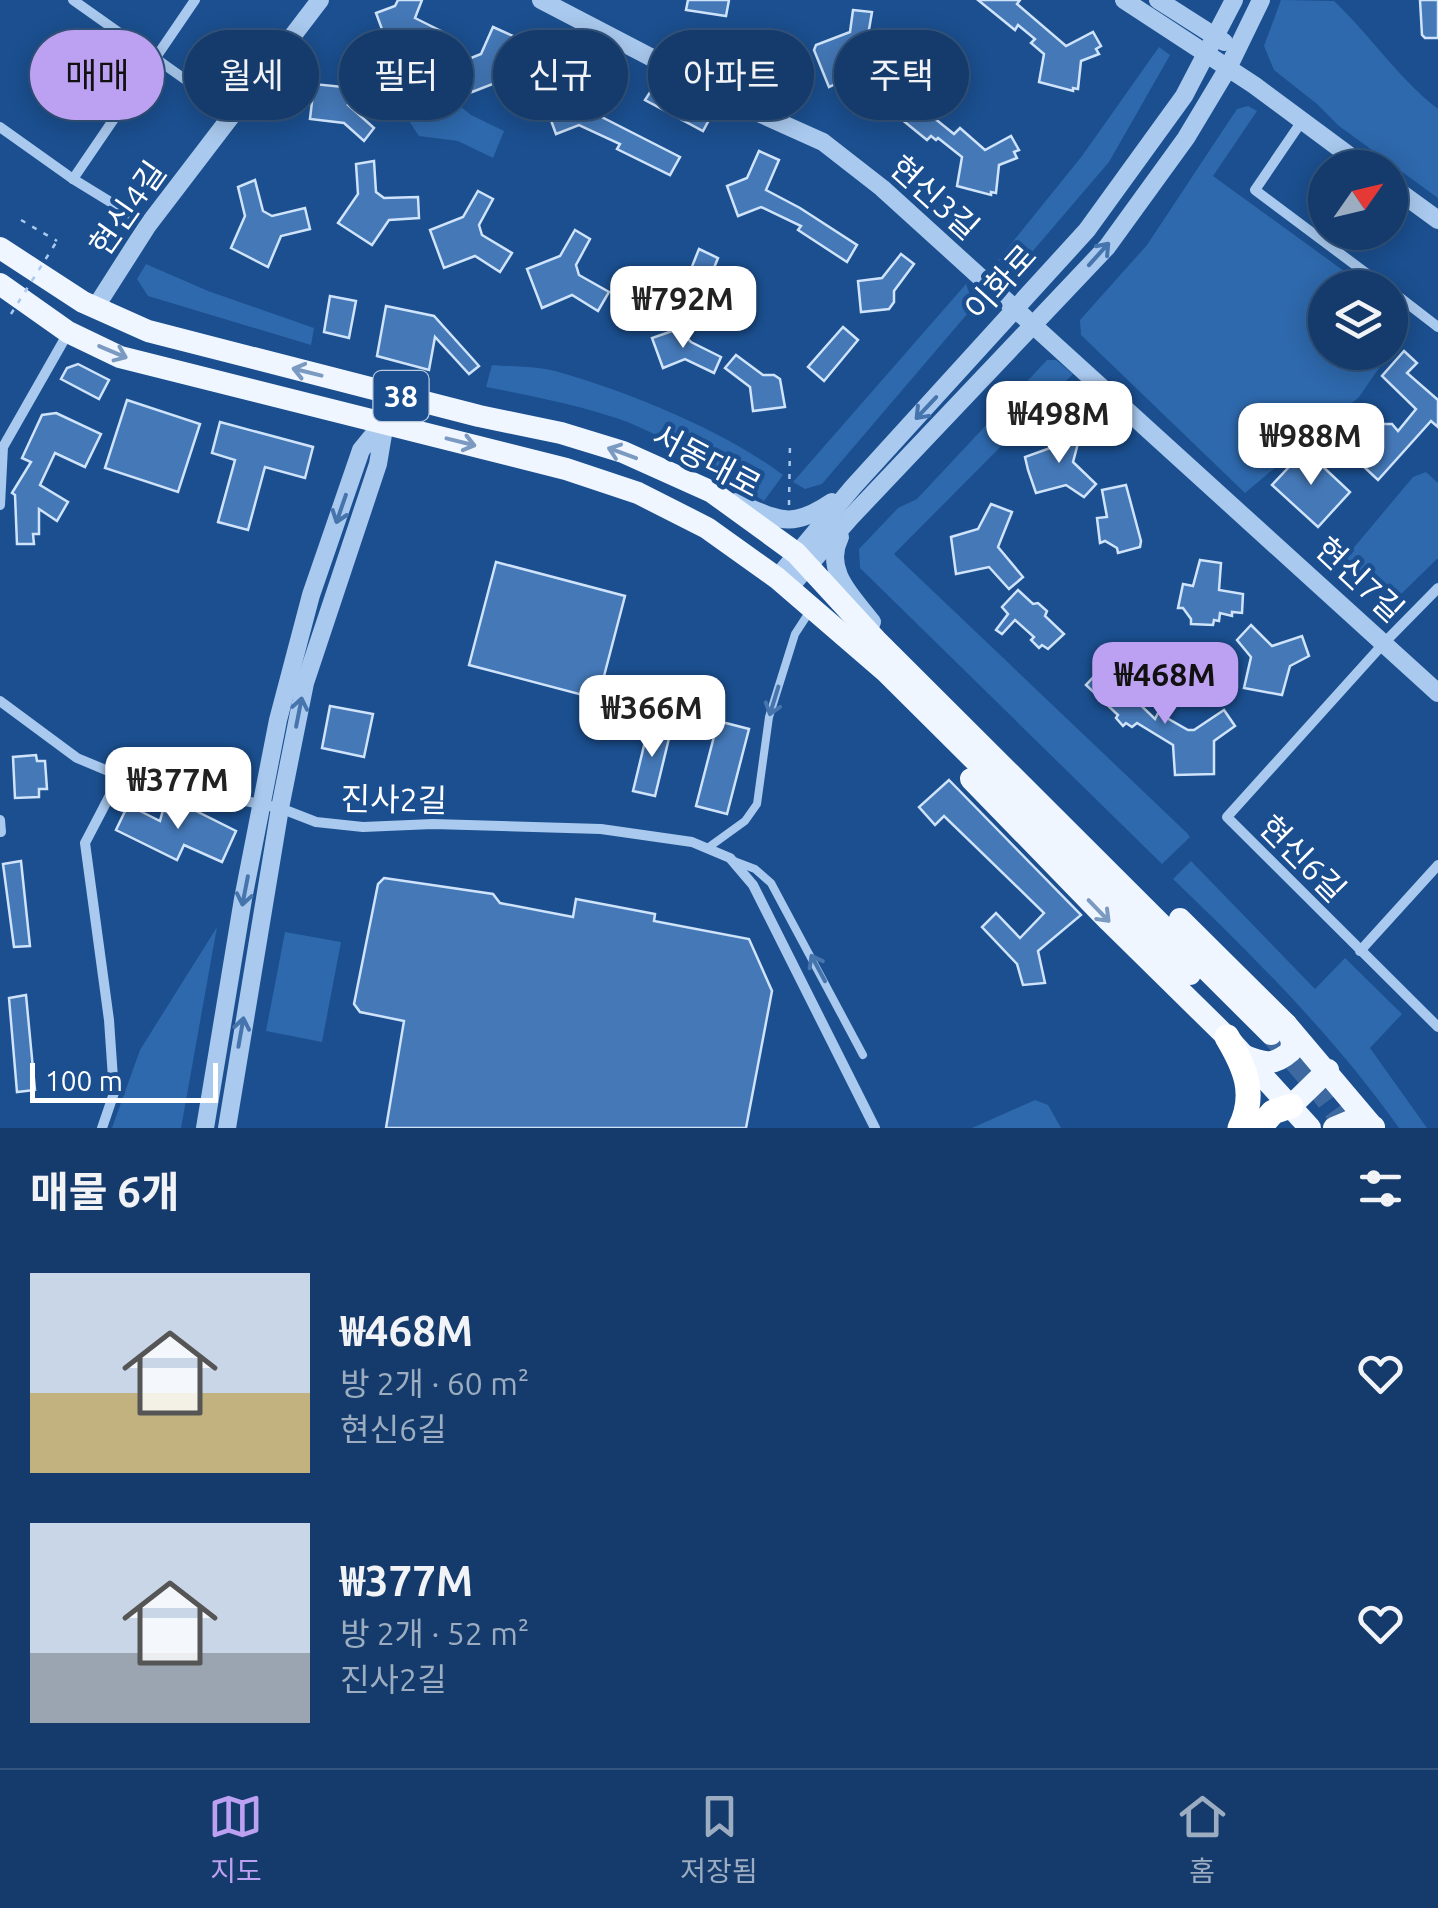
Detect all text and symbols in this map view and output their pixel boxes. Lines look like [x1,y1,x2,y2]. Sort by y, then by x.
chip: 매매 [30,30,164,120]
chip: 월세 [184,30,319,120]
chip: 필터 [339,30,473,120]
chip: 신규 [493,30,628,120]
chip: 아파트 [648,30,814,120]
chip: 주택 [834,30,969,120]
street label: 현신3길 [883,148,987,246]
north arrow [1308,150,1408,250]
map controls [1308,150,1408,370]
street label: 현신4길 [82,154,172,262]
street label: 이화로 [957,237,1043,327]
one-way arrow [1088,242,1111,267]
pin: ₩792M [613,266,753,351]
button: layers [1308,270,1408,370]
text: ₩792M [632,280,734,316]
one-way arrow [97,345,128,363]
one-way arrow [292,361,323,380]
road number: 38 [374,371,428,421]
pin: ₩498M [989,381,1129,466]
one-way arrow [915,395,938,420]
text: ₩498M [1008,395,1110,431]
pin: ₩988M [1241,403,1381,488]
street label: 서동대로 [647,416,767,504]
text: ₩988M [1260,417,1362,453]
one-way arrow [444,434,476,452]
one-way arrow [607,443,638,461]
one-way arrow [331,492,349,523]
street label: 현신7길 [1309,530,1411,628]
pin: ₩468M [1095,642,1235,727]
text: ₩468M [1114,656,1216,692]
pin: ₩366M [582,675,722,760]
one-way arrow [764,685,782,716]
text: ₩366M [601,689,703,725]
one-way arrow [291,697,310,729]
pin: ₩377M [108,747,248,832]
text: ₩377M [127,761,229,797]
street label: 진사2길 [341,780,447,818]
street label: 현신6길 [1253,808,1353,908]
one-way arrow [235,874,254,906]
one-way arrow [1087,898,1111,922]
one-way arrow [808,954,827,984]
one-way arrow [233,1016,251,1048]
scale bar [30,1058,218,1102]
text: 100 m [45,1065,123,1096]
icon: filters [1353,1161,1408,1216]
text: 매물 6개 [30,1168,180,1215]
text: ₩468M [340,1307,473,1354]
icon: home [110,1313,230,1433]
icon: heart [1353,1346,1408,1401]
text: 방 2개 · 60 m² [340,1365,529,1401]
text: 현신6길 [340,1411,446,1447]
text: ₩377M [340,1557,473,1604]
icon: home [110,1563,230,1683]
icon: heart [1353,1596,1408,1651]
text: 방 2개 · 52 m² [340,1615,529,1651]
text: 진사2길 [340,1661,446,1697]
tab: 지도 [208,1789,263,1889]
tab: 저장됨 [680,1789,758,1889]
tab: 홈 [1175,1789,1230,1889]

